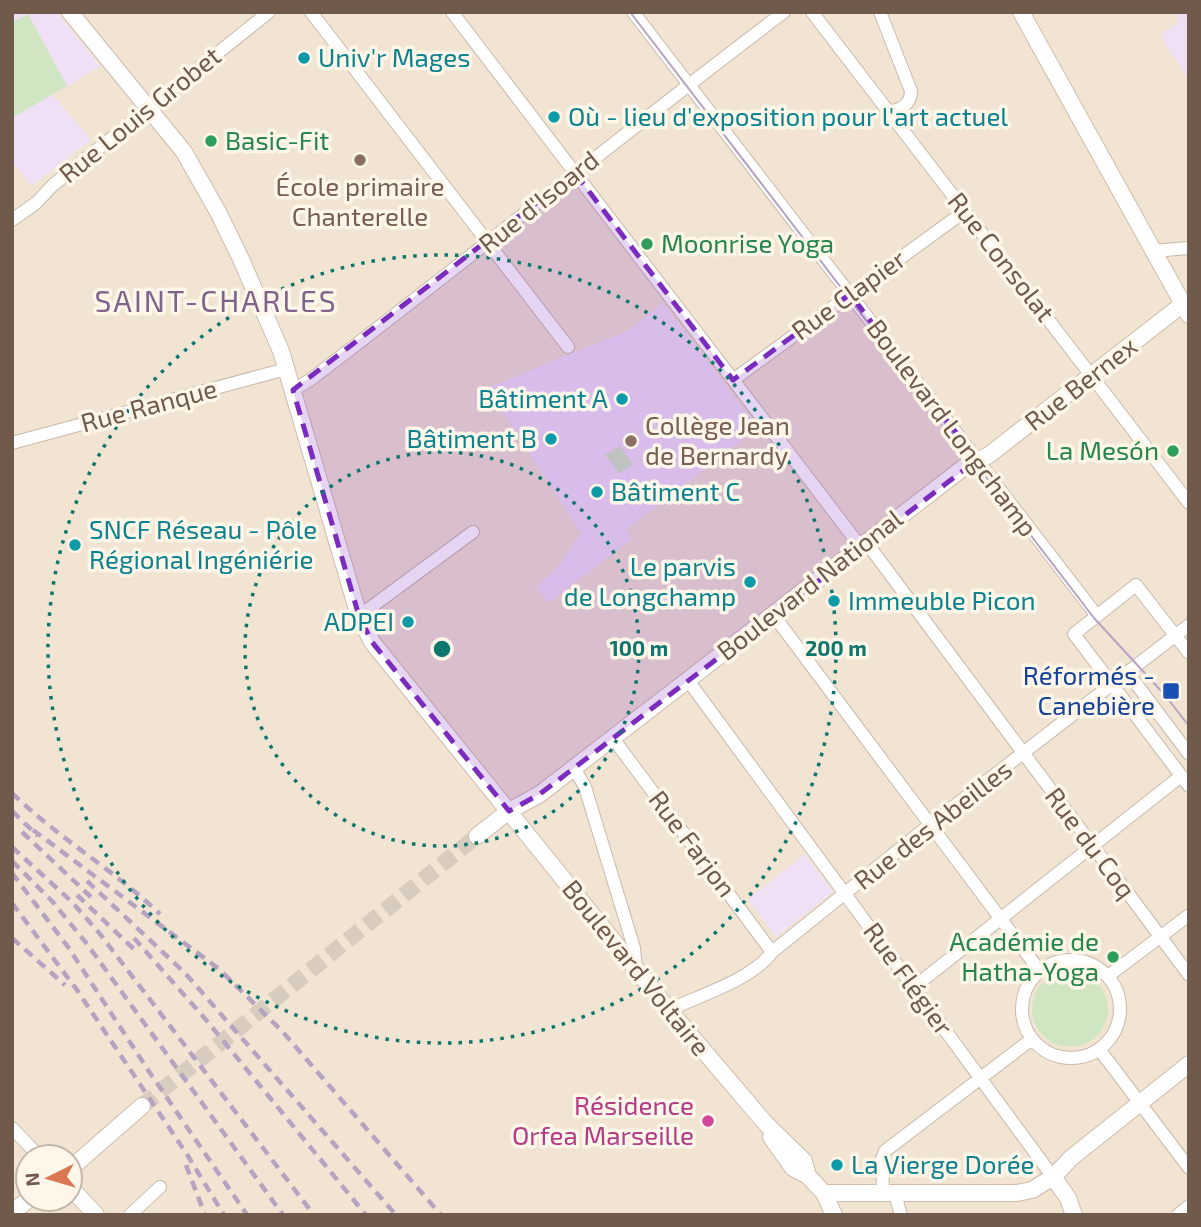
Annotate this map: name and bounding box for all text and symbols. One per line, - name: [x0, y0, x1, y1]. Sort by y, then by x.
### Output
- street label: Rue Louis Grobet: [52, 39, 226, 188]
- place label: Univ'r Mages: [318, 41, 470, 72]
- marker: Univ'r Mages: [296, 50, 312, 66]
- place label: Où - lieu d'exposition pour l'art actuel: [568, 100, 1008, 131]
- marker: Où - lieu d'exposition pour l'art actuel: [546, 109, 562, 125]
- place label: Basic-Fit: [225, 124, 329, 155]
- marker: Basic-Fit: [203, 133, 219, 149]
- street label: Rue d'Isoard: [472, 143, 604, 259]
- marker: École primaire Chanterelle: [352, 152, 368, 168]
- place label: École primaire Chanterelle: [276, 170, 444, 231]
- street label: Rue Consolat: [942, 185, 1062, 327]
- place label: Moonrise Yoga: [661, 227, 834, 258]
- marker: Moonrise Yoga: [639, 236, 655, 252]
- street label: Rue Clapier: [785, 242, 911, 346]
- district label: SAINT-CHARLES: [94, 282, 338, 318]
- street label: Boulevard Longchamp: [861, 312, 1045, 542]
- street label: Rue Bernex: [1018, 329, 1143, 436]
- street label: Rue Ranque: [77, 372, 220, 438]
- place label: Bâtiment A: [478, 382, 608, 413]
- marker: Bâtiment A: [614, 391, 630, 407]
- place label: Collège Jean de Bernardy: [645, 409, 790, 470]
- place label: Bâtiment B: [407, 422, 537, 453]
- marker: Bâtiment B: [543, 431, 559, 447]
- marker: Collège Jean de Bernardy: [623, 433, 639, 449]
- place label: La Mesón: [1046, 434, 1159, 465]
- marker: La Mesón: [1165, 443, 1181, 459]
- place label: Bâtiment C: [611, 475, 740, 506]
- marker: Bâtiment C: [589, 484, 605, 500]
- street label: Boulevard National: [710, 502, 908, 666]
- place label: SNCF Réseau - Pôle Régional Ingéniérie: [89, 513, 317, 574]
- marker: SNCF Réseau - Pôle Régional Ingéniérie: [67, 537, 83, 553]
- place label: Le parvis de Longchamp: [564, 550, 736, 611]
- marker: Le parvis de Longchamp: [742, 574, 758, 590]
- place label: Immeuble Picon: [848, 584, 1036, 615]
- marker: Immeuble Picon: [826, 593, 842, 609]
- place label: ADPEI: [324, 605, 394, 636]
- marker: ADPEI: [400, 614, 416, 630]
- text: 100 m: [610, 635, 668, 660]
- text: 200 m: [805, 635, 867, 660]
- centre of rings: [430, 637, 454, 661]
- place label: Réformés - Canebière: [1023, 659, 1155, 720]
- marker: Réformés - Canebière: [1161, 681, 1181, 701]
- street label: Rue des Abeilles: [847, 753, 1017, 895]
- street label: Rue du Coq: [1040, 781, 1143, 904]
- street label: Rue Farjon: [643, 784, 743, 902]
- street label: Boulevard Voltaire: [557, 873, 718, 1061]
- street label: Rue Flégier: [858, 916, 960, 1041]
- place label: Académie de Hatha-Yoga: [949, 925, 1099, 986]
- marker: Académie de Hatha-Yoga: [1105, 949, 1121, 965]
- place label: Résidence Orfea Marseille: [512, 1089, 694, 1150]
- marker: Résidence Orfea Marseille: [700, 1113, 716, 1129]
- north arrow: [14, 1143, 84, 1213]
- place label: La Vierge Dorée: [851, 1148, 1035, 1179]
- marker: La Vierge Dorée: [829, 1157, 845, 1173]
- text: N: [20, 1172, 44, 1187]

